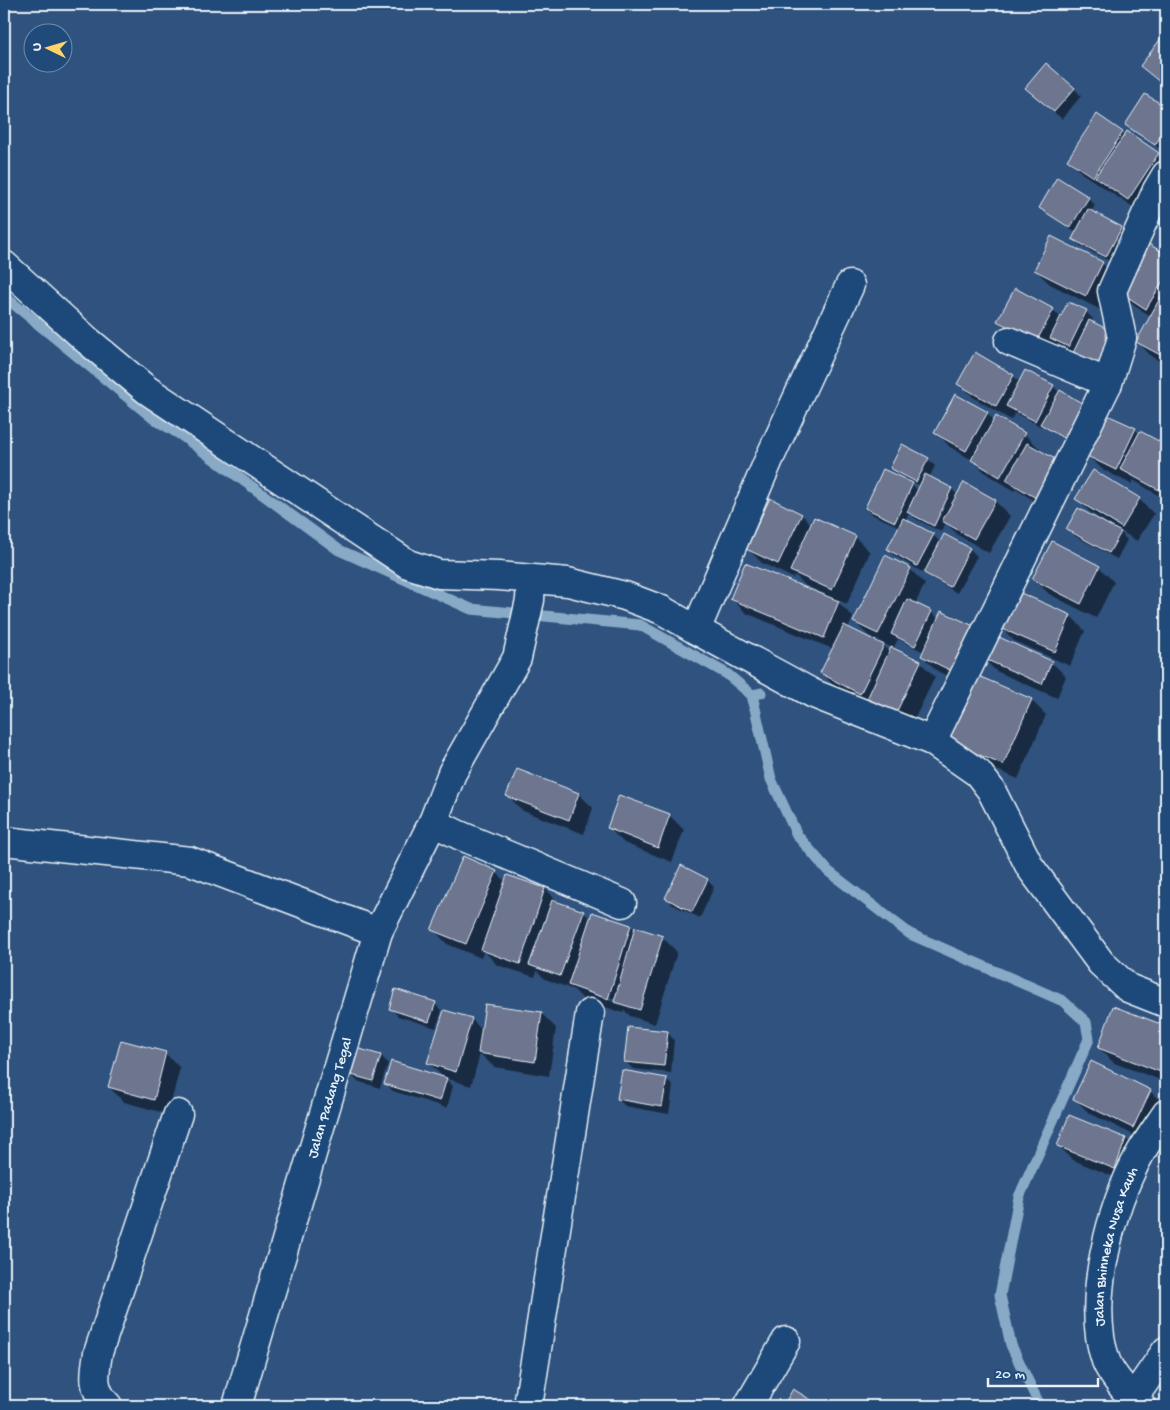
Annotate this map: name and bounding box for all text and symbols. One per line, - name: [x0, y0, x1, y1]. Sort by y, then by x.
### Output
- north arrow: [22, 22, 72, 72]
- text: U: [29, 42, 46, 52]
- street label: Jalan Padang Tegal: [304, 1035, 357, 1161]
- street label: Jalan Bhinneka Nusa Kauh: [1091, 1164, 1143, 1327]
- scale bar: [988, 1355, 1098, 1387]
- text: 20 m: [995, 1366, 1025, 1384]

